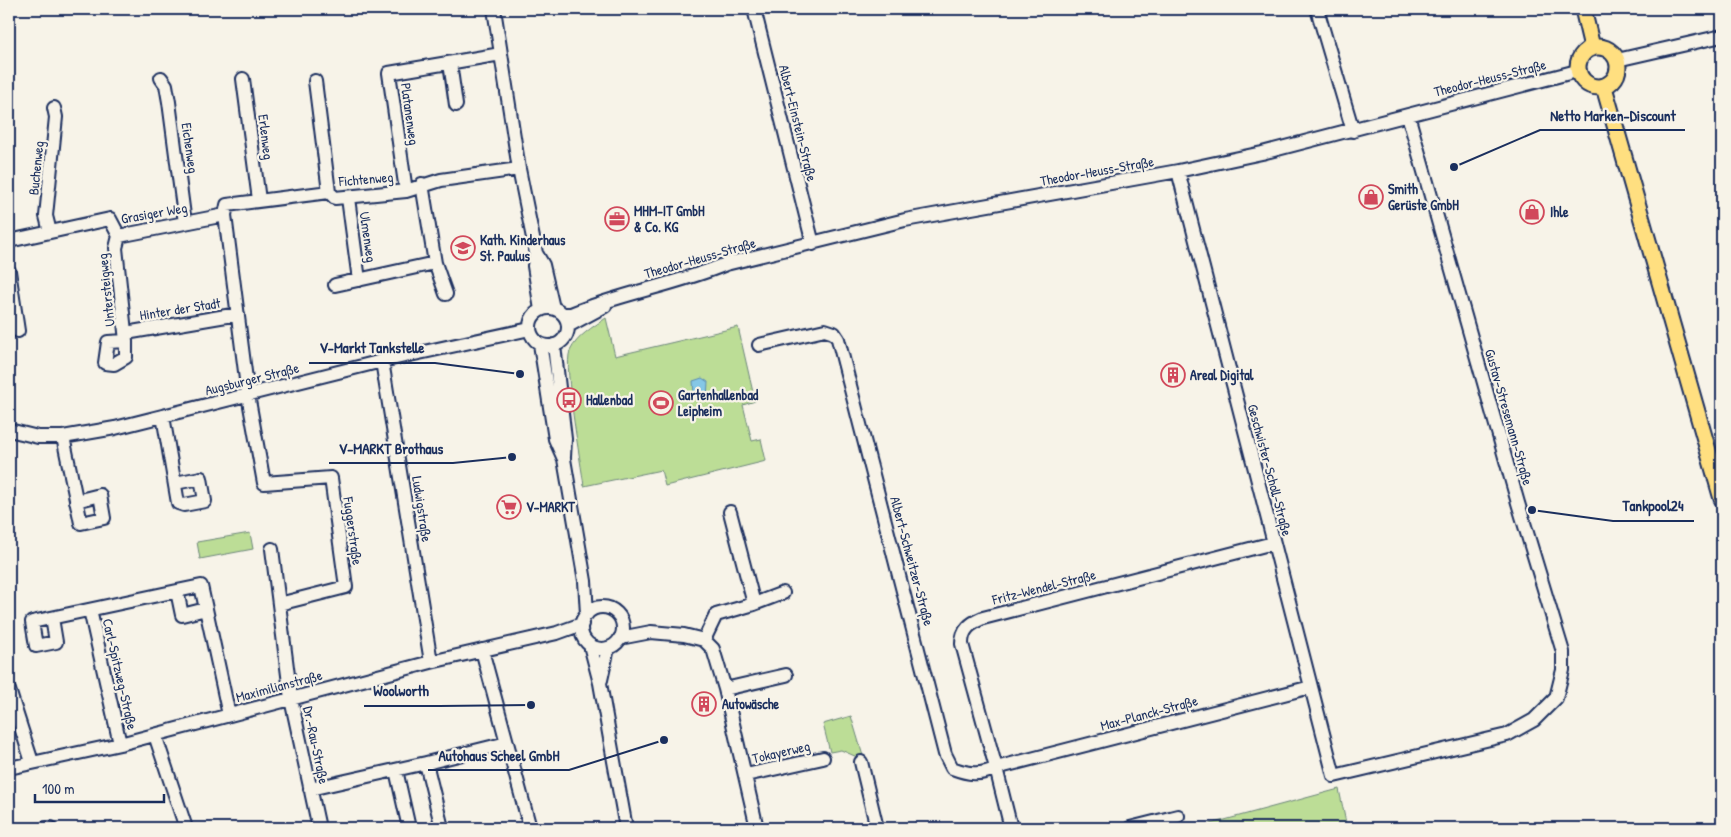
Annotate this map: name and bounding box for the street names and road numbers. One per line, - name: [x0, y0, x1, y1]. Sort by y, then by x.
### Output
- street label: Theodor-Heuss-Straße: [1432, 54, 1549, 102]
- street label: Albert-Einstein-Straße: [774, 63, 822, 184]
- street label: Platanenweg: [396, 82, 424, 146]
- street label: Erlenweg: [253, 113, 279, 161]
- street label: Eichenweg: [177, 121, 203, 175]
- street label: Buchenweg: [23, 140, 49, 196]
- street label: Theodor-Heuss-Straße: [1039, 151, 1156, 191]
- street label: Fichtenweg: [337, 167, 394, 191]
- street label: Grasiger Weg: [119, 197, 189, 229]
- street label: Ulmenweg: [355, 210, 381, 264]
- street label: Theodor-Heuss-Straße: [642, 232, 758, 283]
- street label: Untersteigweg: [92, 253, 120, 327]
- street label: Hinter der Stadt: [138, 293, 222, 324]
- street label: Gustav-Stresemann-Straße: [1480, 347, 1538, 488]
- street label: Augsburger Straße: [203, 358, 302, 400]
- street label: Geschwister-Scholl-Straße: [1243, 402, 1297, 538]
- street label: Ludwigstraße: [407, 475, 437, 544]
- street label: Albert-Schweitzer-Straße: [885, 494, 939, 628]
- street label: Fuggerstraße: [338, 495, 368, 567]
- street label: Fritz-Wendel-Straße: [989, 564, 1098, 610]
- street label: Carl-Spitzweg-Straße: [98, 617, 143, 732]
- street label: Maximilianstraße: [234, 665, 325, 707]
- street label: Max-Planck-Straße: [1098, 690, 1200, 736]
- street label: Dr.-Rau-Straße: [298, 704, 334, 786]
- street label: Tokayerweg: [750, 736, 812, 768]

